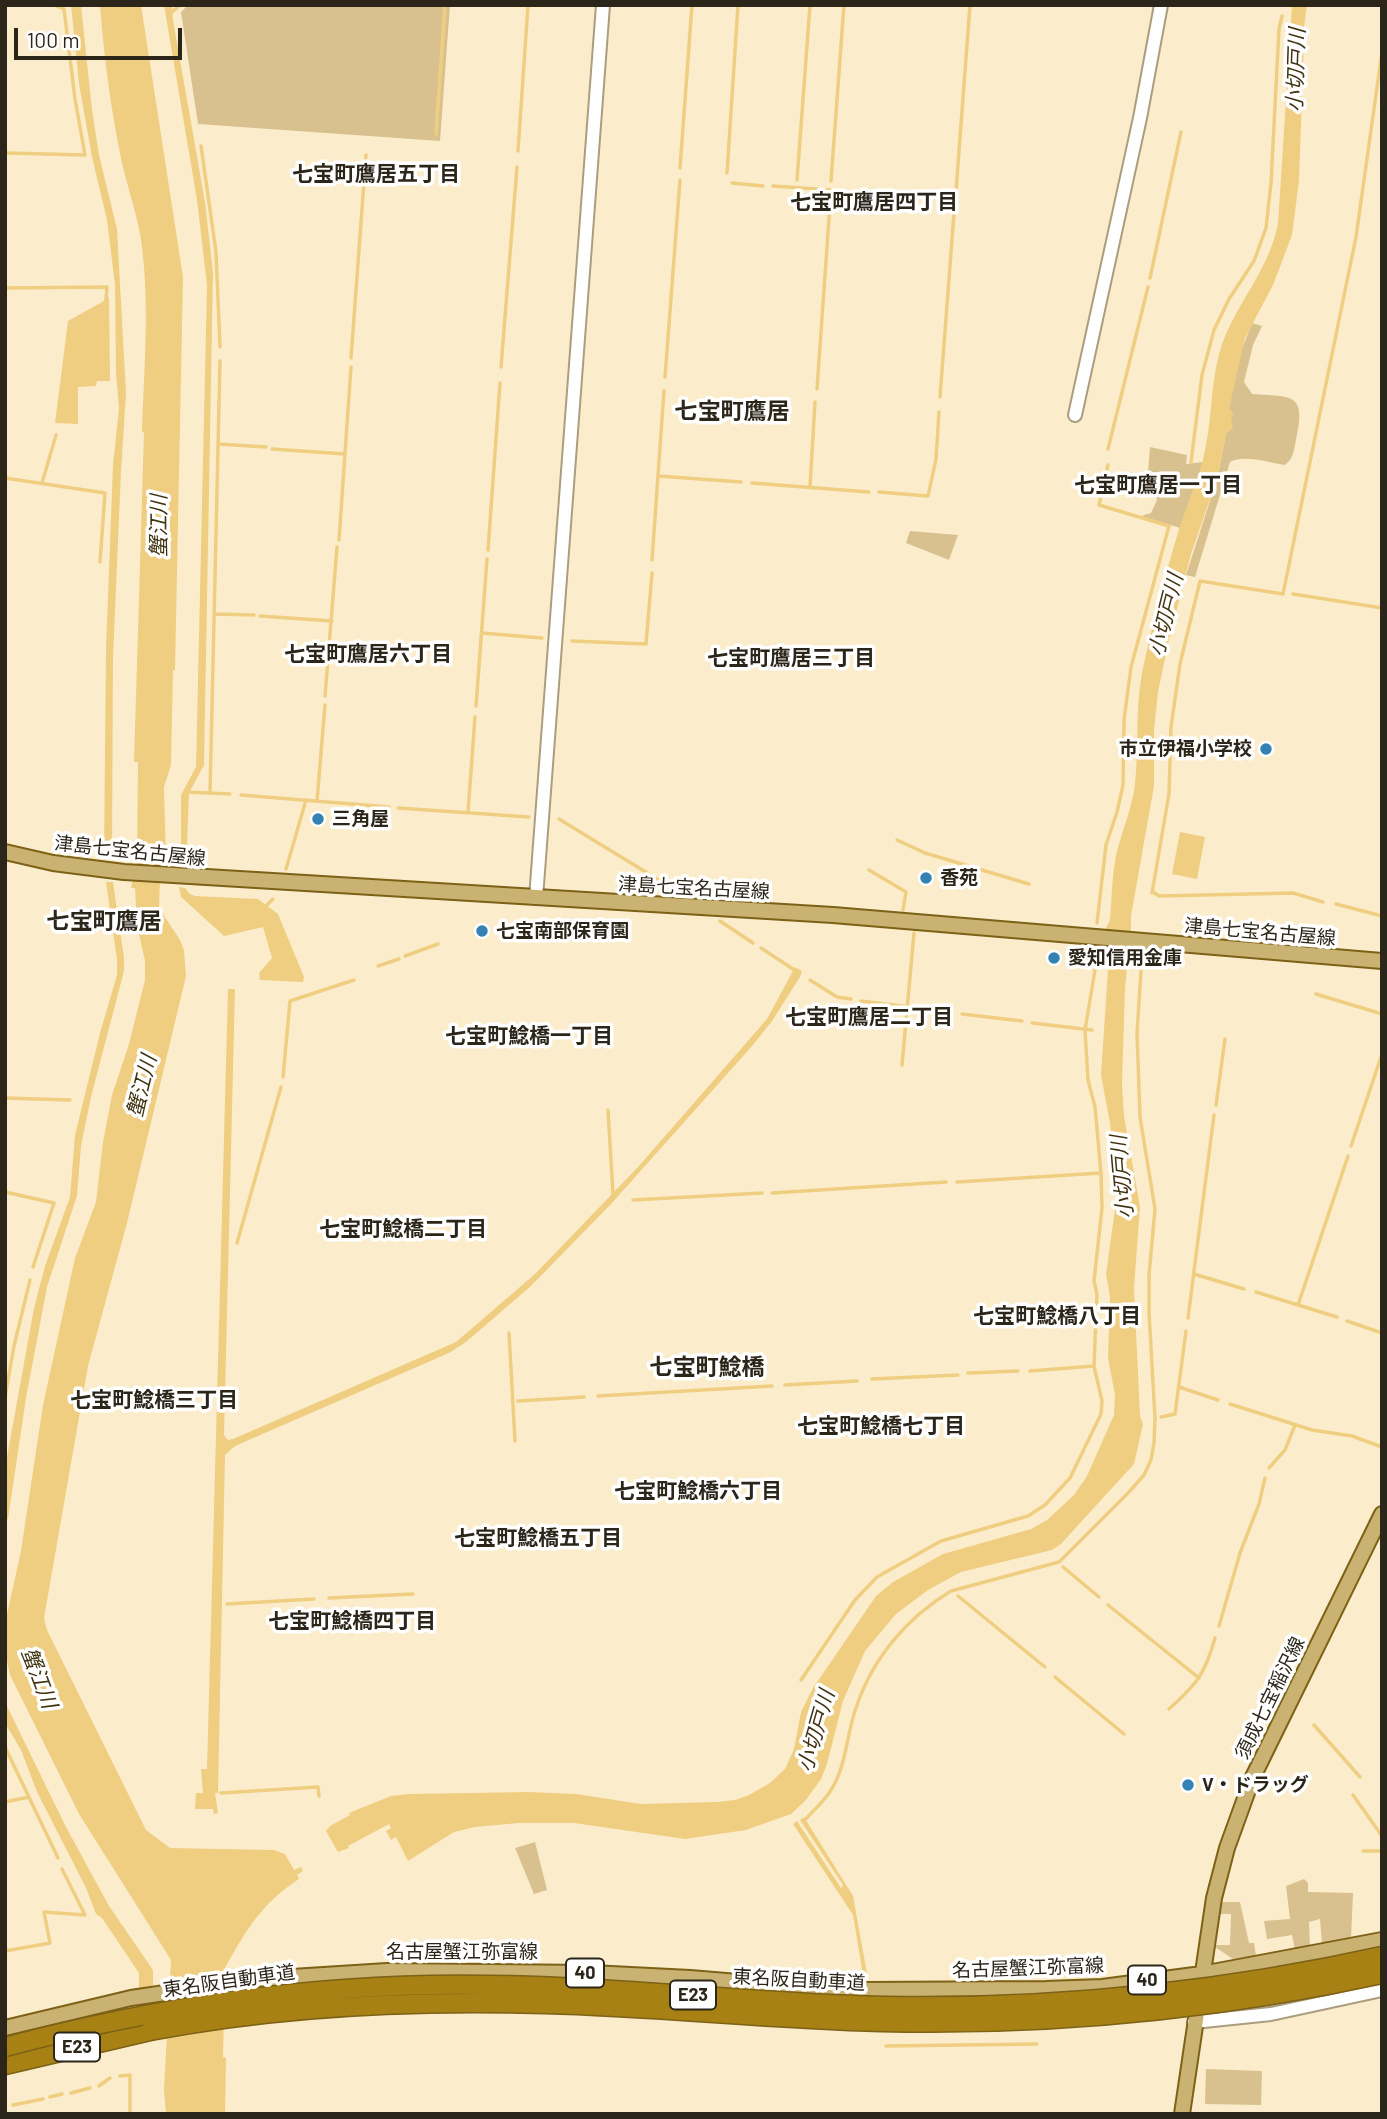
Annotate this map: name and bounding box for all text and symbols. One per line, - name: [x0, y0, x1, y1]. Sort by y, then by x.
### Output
- scale bar: [18, 14, 186, 58]
- text: 100 m: [27, 27, 80, 52]
- water label: 小切戸川: [1282, 28, 1310, 112]
- district label: 七宝町鷹居五丁目: [292, 161, 460, 187]
- district label: 七宝町鷹居四丁目: [790, 189, 958, 215]
- district label: 七宝町鷹居: [675, 397, 789, 425]
- district label: 七宝町鷹居一丁目: [1074, 472, 1242, 498]
- water label: 蟹江川: [146, 495, 172, 557]
- water label: 小切戸川: [1144, 571, 1188, 659]
- district label: 七宝町鷹居六丁目: [284, 641, 452, 667]
- district label: 七宝町鷹居三丁目: [707, 645, 875, 671]
- place label: 市立伊福小学校: [1119, 738, 1252, 760]
- marker: 市立伊福小学校: [1258, 741, 1274, 757]
- place label: 三角屋: [332, 808, 389, 830]
- marker: 三角屋: [310, 811, 326, 827]
- street label: 津島七宝名古屋線: [53, 832, 207, 870]
- place label: 香苑: [940, 867, 978, 889]
- marker: 香苑: [918, 870, 934, 886]
- street label: 津島七宝名古屋線: [618, 873, 770, 903]
- district label: 七宝町鷹居: [47, 907, 161, 935]
- street label: 津島七宝名古屋線: [1183, 914, 1337, 950]
- place label: 七宝南部保育園: [496, 920, 629, 942]
- marker: 七宝南部保育園: [474, 923, 490, 939]
- place label: 愛知信用金庫: [1068, 947, 1182, 969]
- marker: 愛知信用金庫: [1046, 950, 1062, 966]
- district label: 七宝町鷹居二丁目: [785, 1004, 953, 1030]
- district label: 七宝町鯰橋一丁目: [445, 1023, 613, 1049]
- water label: 蟹江川: [122, 1052, 162, 1120]
- water label: 小切戸川: [1106, 1134, 1138, 1220]
- district label: 七宝町鯰橋二丁目: [319, 1216, 487, 1242]
- district label: 七宝町鯰橋八丁目: [973, 1303, 1141, 1329]
- district label: 七宝町鯰橋: [650, 1353, 764, 1381]
- district label: 七宝町鯰橋三丁目: [70, 1387, 238, 1413]
- district label: 七宝町鯰橋七丁目: [797, 1413, 965, 1439]
- district label: 七宝町鯰橋六丁目: [614, 1478, 782, 1504]
- district label: 七宝町鯰橋五丁目: [454, 1525, 622, 1551]
- district label: 七宝町鯰橋四丁目: [268, 1608, 436, 1634]
- street label: 須成七宝稲沢線: [1231, 1633, 1309, 1763]
- water label: 蟹江川: [16, 1644, 62, 1712]
- water label: 小切戸川: [792, 1687, 840, 1775]
- place label: V・ドラッグ: [1202, 1774, 1309, 1796]
- marker: V・ドラッグ: [1180, 1777, 1196, 1793]
- street label: 名古屋蟹江弥富線: [386, 1941, 538, 1963]
- street label: 名古屋蟹江弥富線: [952, 1954, 1104, 1982]
- road number: 40: [566, 1958, 604, 1987]
- street label: 東名阪自動車道: [162, 1960, 296, 2002]
- street label: 東名阪自動車道: [732, 1965, 866, 1995]
- road number: 40: [1128, 1966, 1166, 1994]
- road number: E23: [670, 1980, 716, 2010]
- road number: E23: [54, 2033, 100, 2062]

